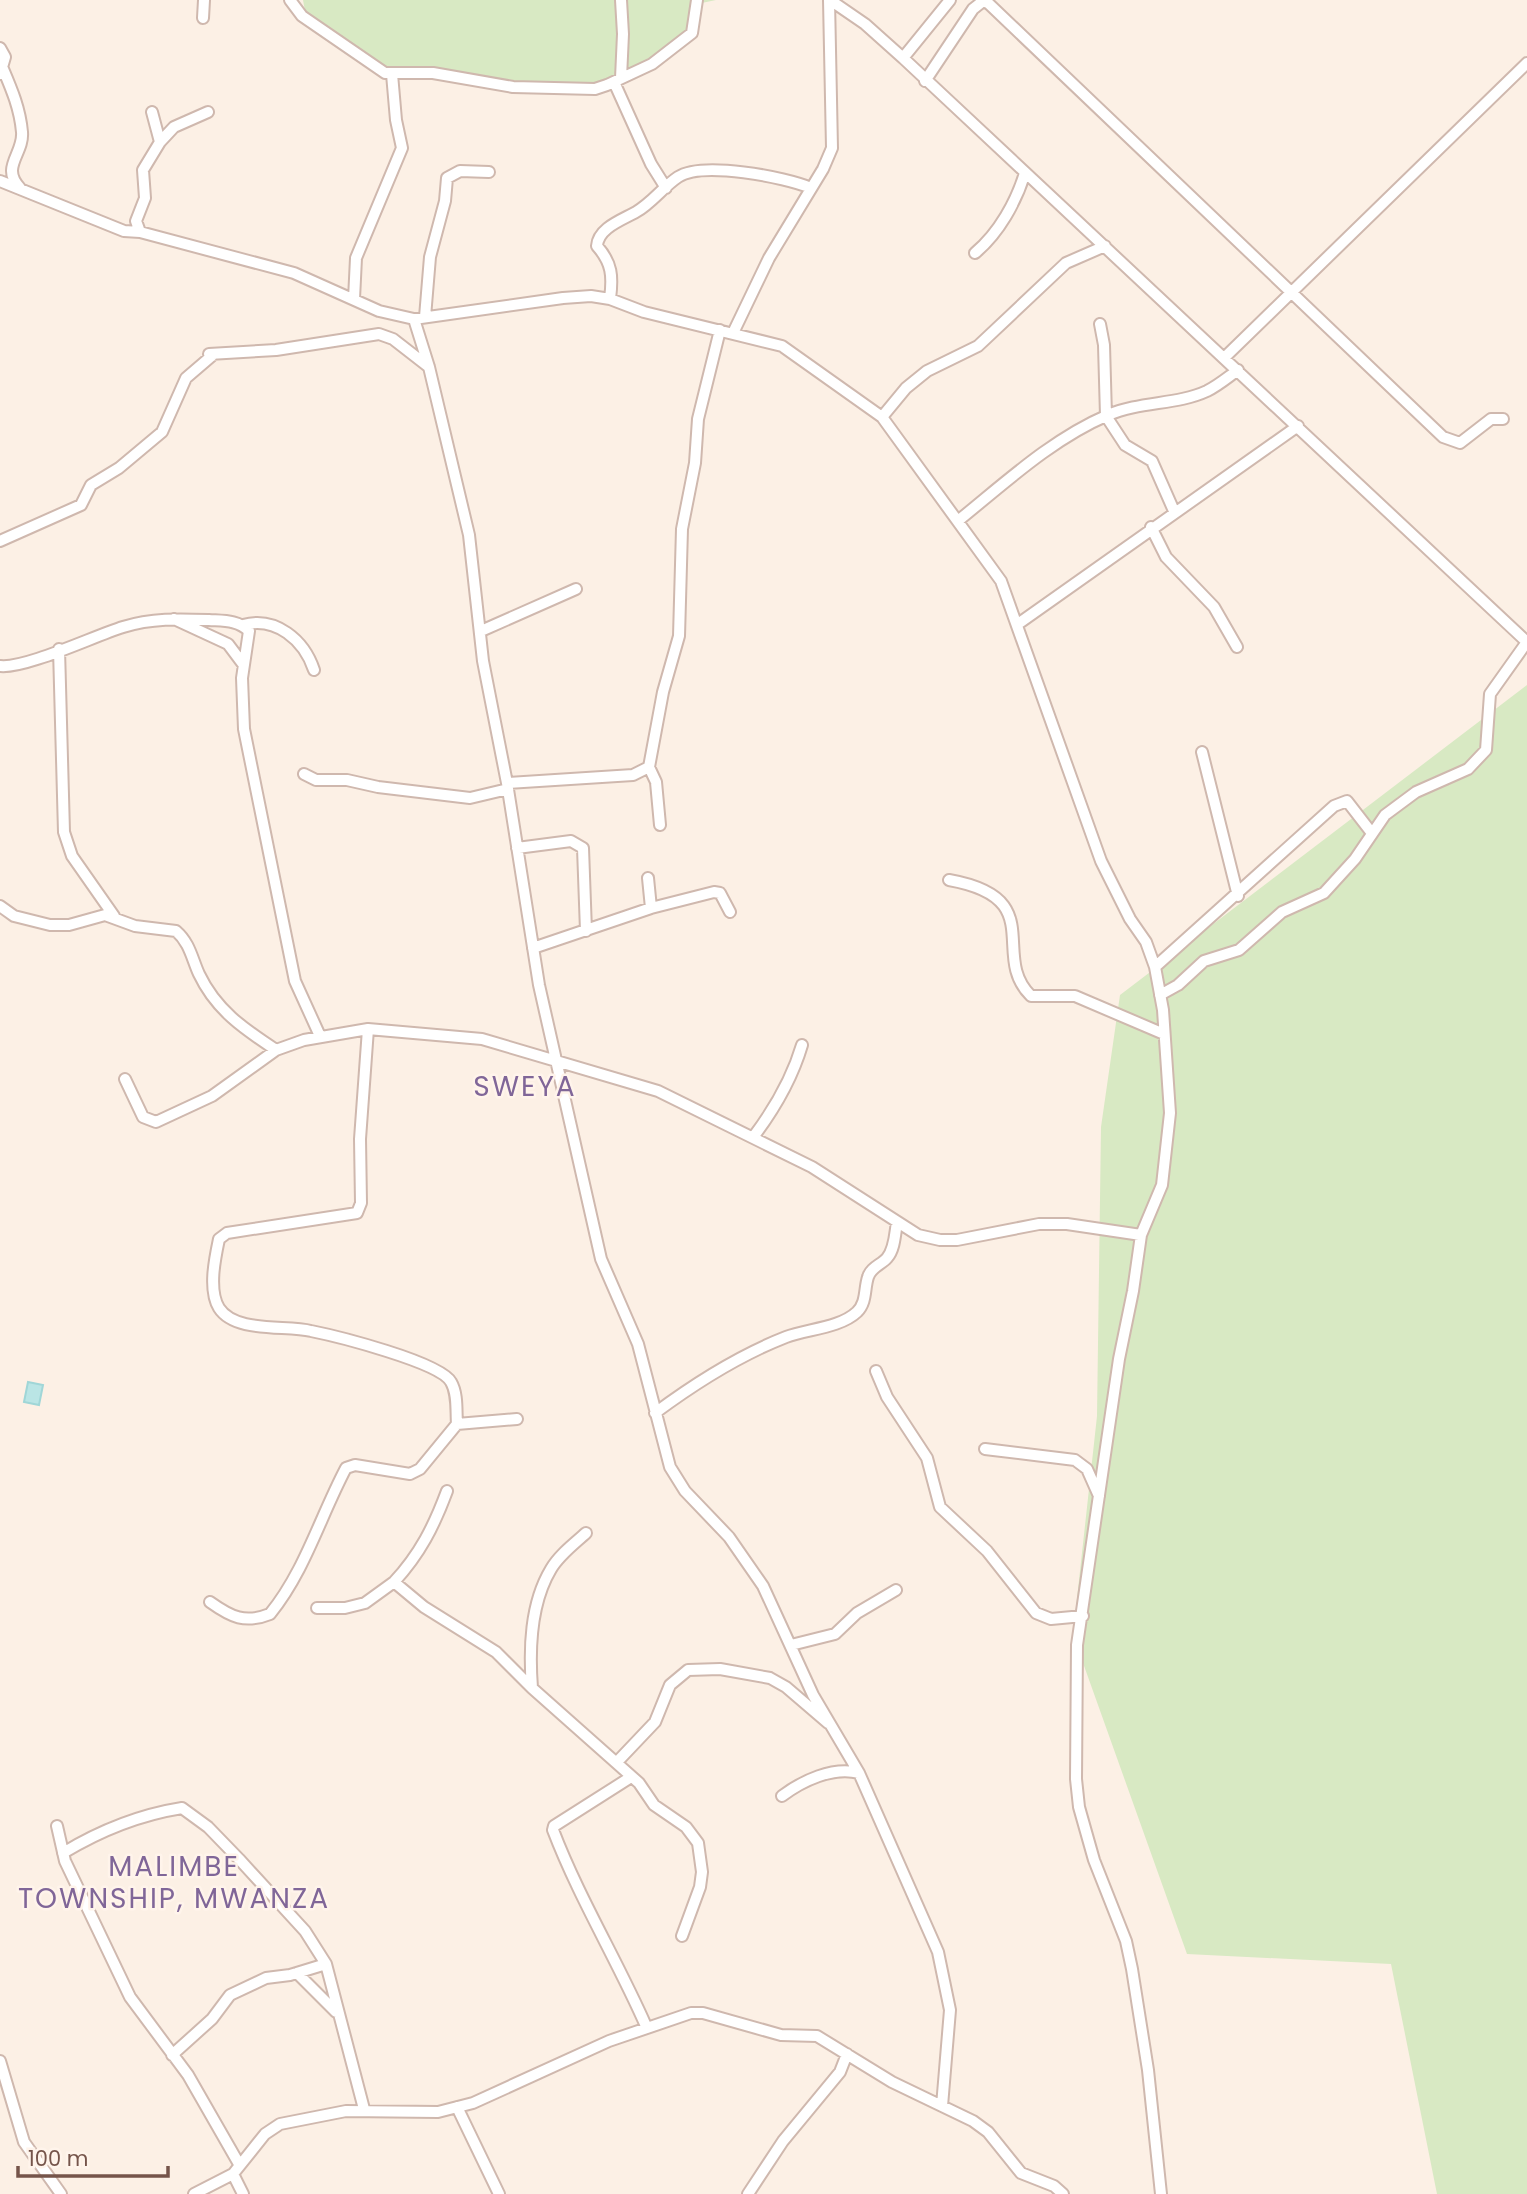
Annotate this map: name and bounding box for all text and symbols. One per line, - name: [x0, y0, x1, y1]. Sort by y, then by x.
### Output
- district label: SWEYA: [473, 1067, 577, 1106]
- district label: MALIMBE TOWNSHIP, MWANZA: [18, 1847, 330, 1918]
- scale bar: [18, 2134, 168, 2178]
- text: 100 m: [28, 2144, 88, 2173]

